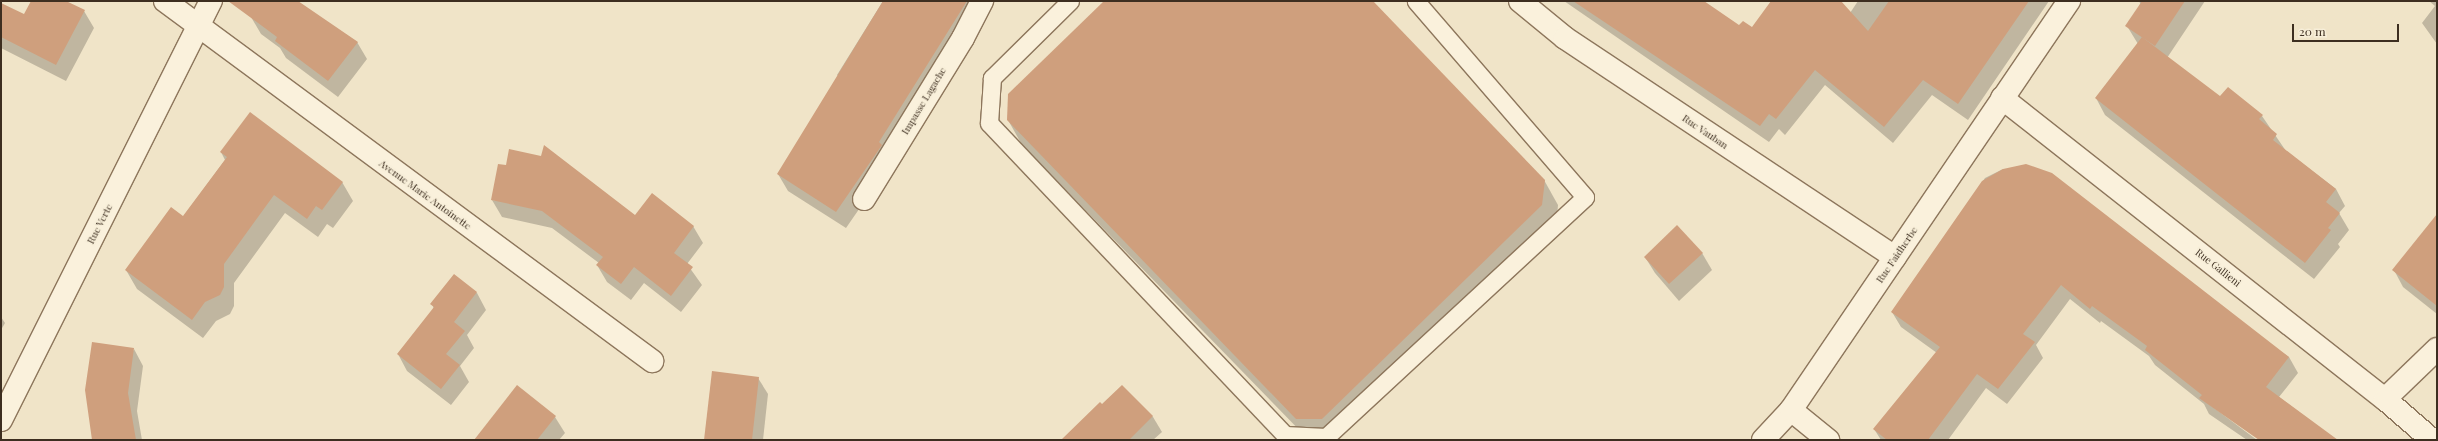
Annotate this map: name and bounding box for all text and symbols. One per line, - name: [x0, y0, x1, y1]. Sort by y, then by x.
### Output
- scale bar: [2294, 16, 2401, 42]
- text: 20 m: [2299, 23, 2326, 39]
- street label: Impasse Lagache: [899, 65, 949, 137]
- street label: Rue Vauban: [1680, 112, 1730, 152]
- street label: Avenue Marie Antoinette: [377, 158, 473, 232]
- street label: Rue Verte: [85, 202, 115, 246]
- street label: Rue Faidherbe: [1874, 225, 1920, 285]
- street label: Rue Gallieni: [2193, 247, 2243, 289]

